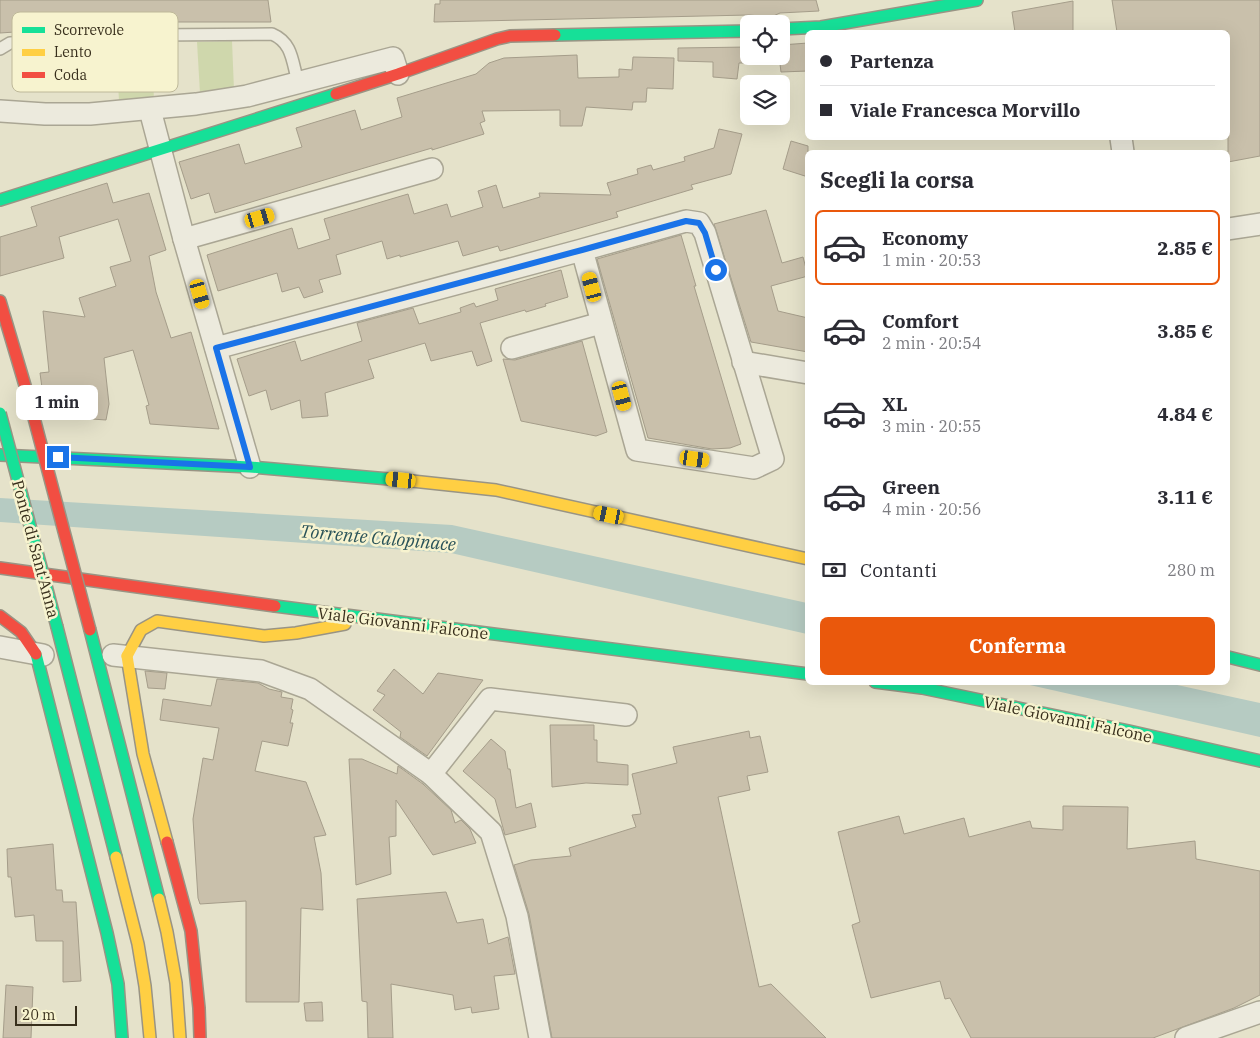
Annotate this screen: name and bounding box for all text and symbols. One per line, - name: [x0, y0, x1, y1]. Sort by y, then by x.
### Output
- legend: [12, 12, 178, 92]
- map controls: [740, 15, 790, 125]
- button: locate: [740, 15, 790, 65]
- text: Scorrevole: [54, 21, 124, 39]
- text: Lento: [54, 43, 92, 61]
- text: Partenza: [850, 49, 934, 73]
- text: Coda: [54, 66, 87, 84]
- button: layers: [740, 75, 790, 125]
- text: Viale Francesca Morvillo: [850, 98, 1080, 122]
- text: Scegli la corsa: [820, 165, 974, 194]
- car: [243, 207, 276, 229]
- icon: car: [822, 225, 867, 270]
- text: Economy: [882, 226, 968, 250]
- text: 2.85 €: [1157, 236, 1213, 260]
- text: 1 min · 20:53: [882, 250, 981, 270]
- route start: [705, 259, 727, 281]
- car: [580, 271, 603, 303]
- car: [188, 278, 211, 310]
- icon: car: [822, 308, 867, 353]
- text: Comfort: [882, 309, 959, 333]
- text: 3.85 €: [1157, 319, 1213, 343]
- text: 2 min · 20:54: [882, 333, 981, 353]
- car: [610, 380, 633, 412]
- callout: 1 min: [17, 384, 99, 420]
- icon: car: [822, 391, 867, 436]
- text: 1 min: [35, 392, 79, 412]
- text: XL: [882, 392, 908, 416]
- text: 4.84 €: [1157, 402, 1213, 426]
- text: 3 min · 20:55: [882, 416, 981, 436]
- route end: [47, 446, 69, 468]
- car: [679, 449, 710, 469]
- car: [385, 471, 416, 489]
- icon: car: [822, 474, 867, 519]
- text: Green: [882, 475, 940, 499]
- street label: Ponte di Sant'Anna: [8, 478, 64, 621]
- text: 3.11 €: [1157, 485, 1213, 509]
- text: 4 min · 20:56: [882, 499, 981, 519]
- car: [592, 505, 625, 525]
- water label: Torrente Calopinace: [299, 519, 457, 556]
- icon: cash: [820, 556, 848, 584]
- text: Contanti: [860, 558, 937, 582]
- text: 280 m: [1167, 560, 1215, 580]
- street label: Viale Giovanni Falcone: [317, 603, 489, 643]
- button: Conferma: [820, 617, 1215, 675]
- street label: Viale Giovanni Falcone: [982, 691, 1154, 747]
- scale bar: [15, 1003, 78, 1026]
- text: 20 m: [22, 1006, 55, 1024]

